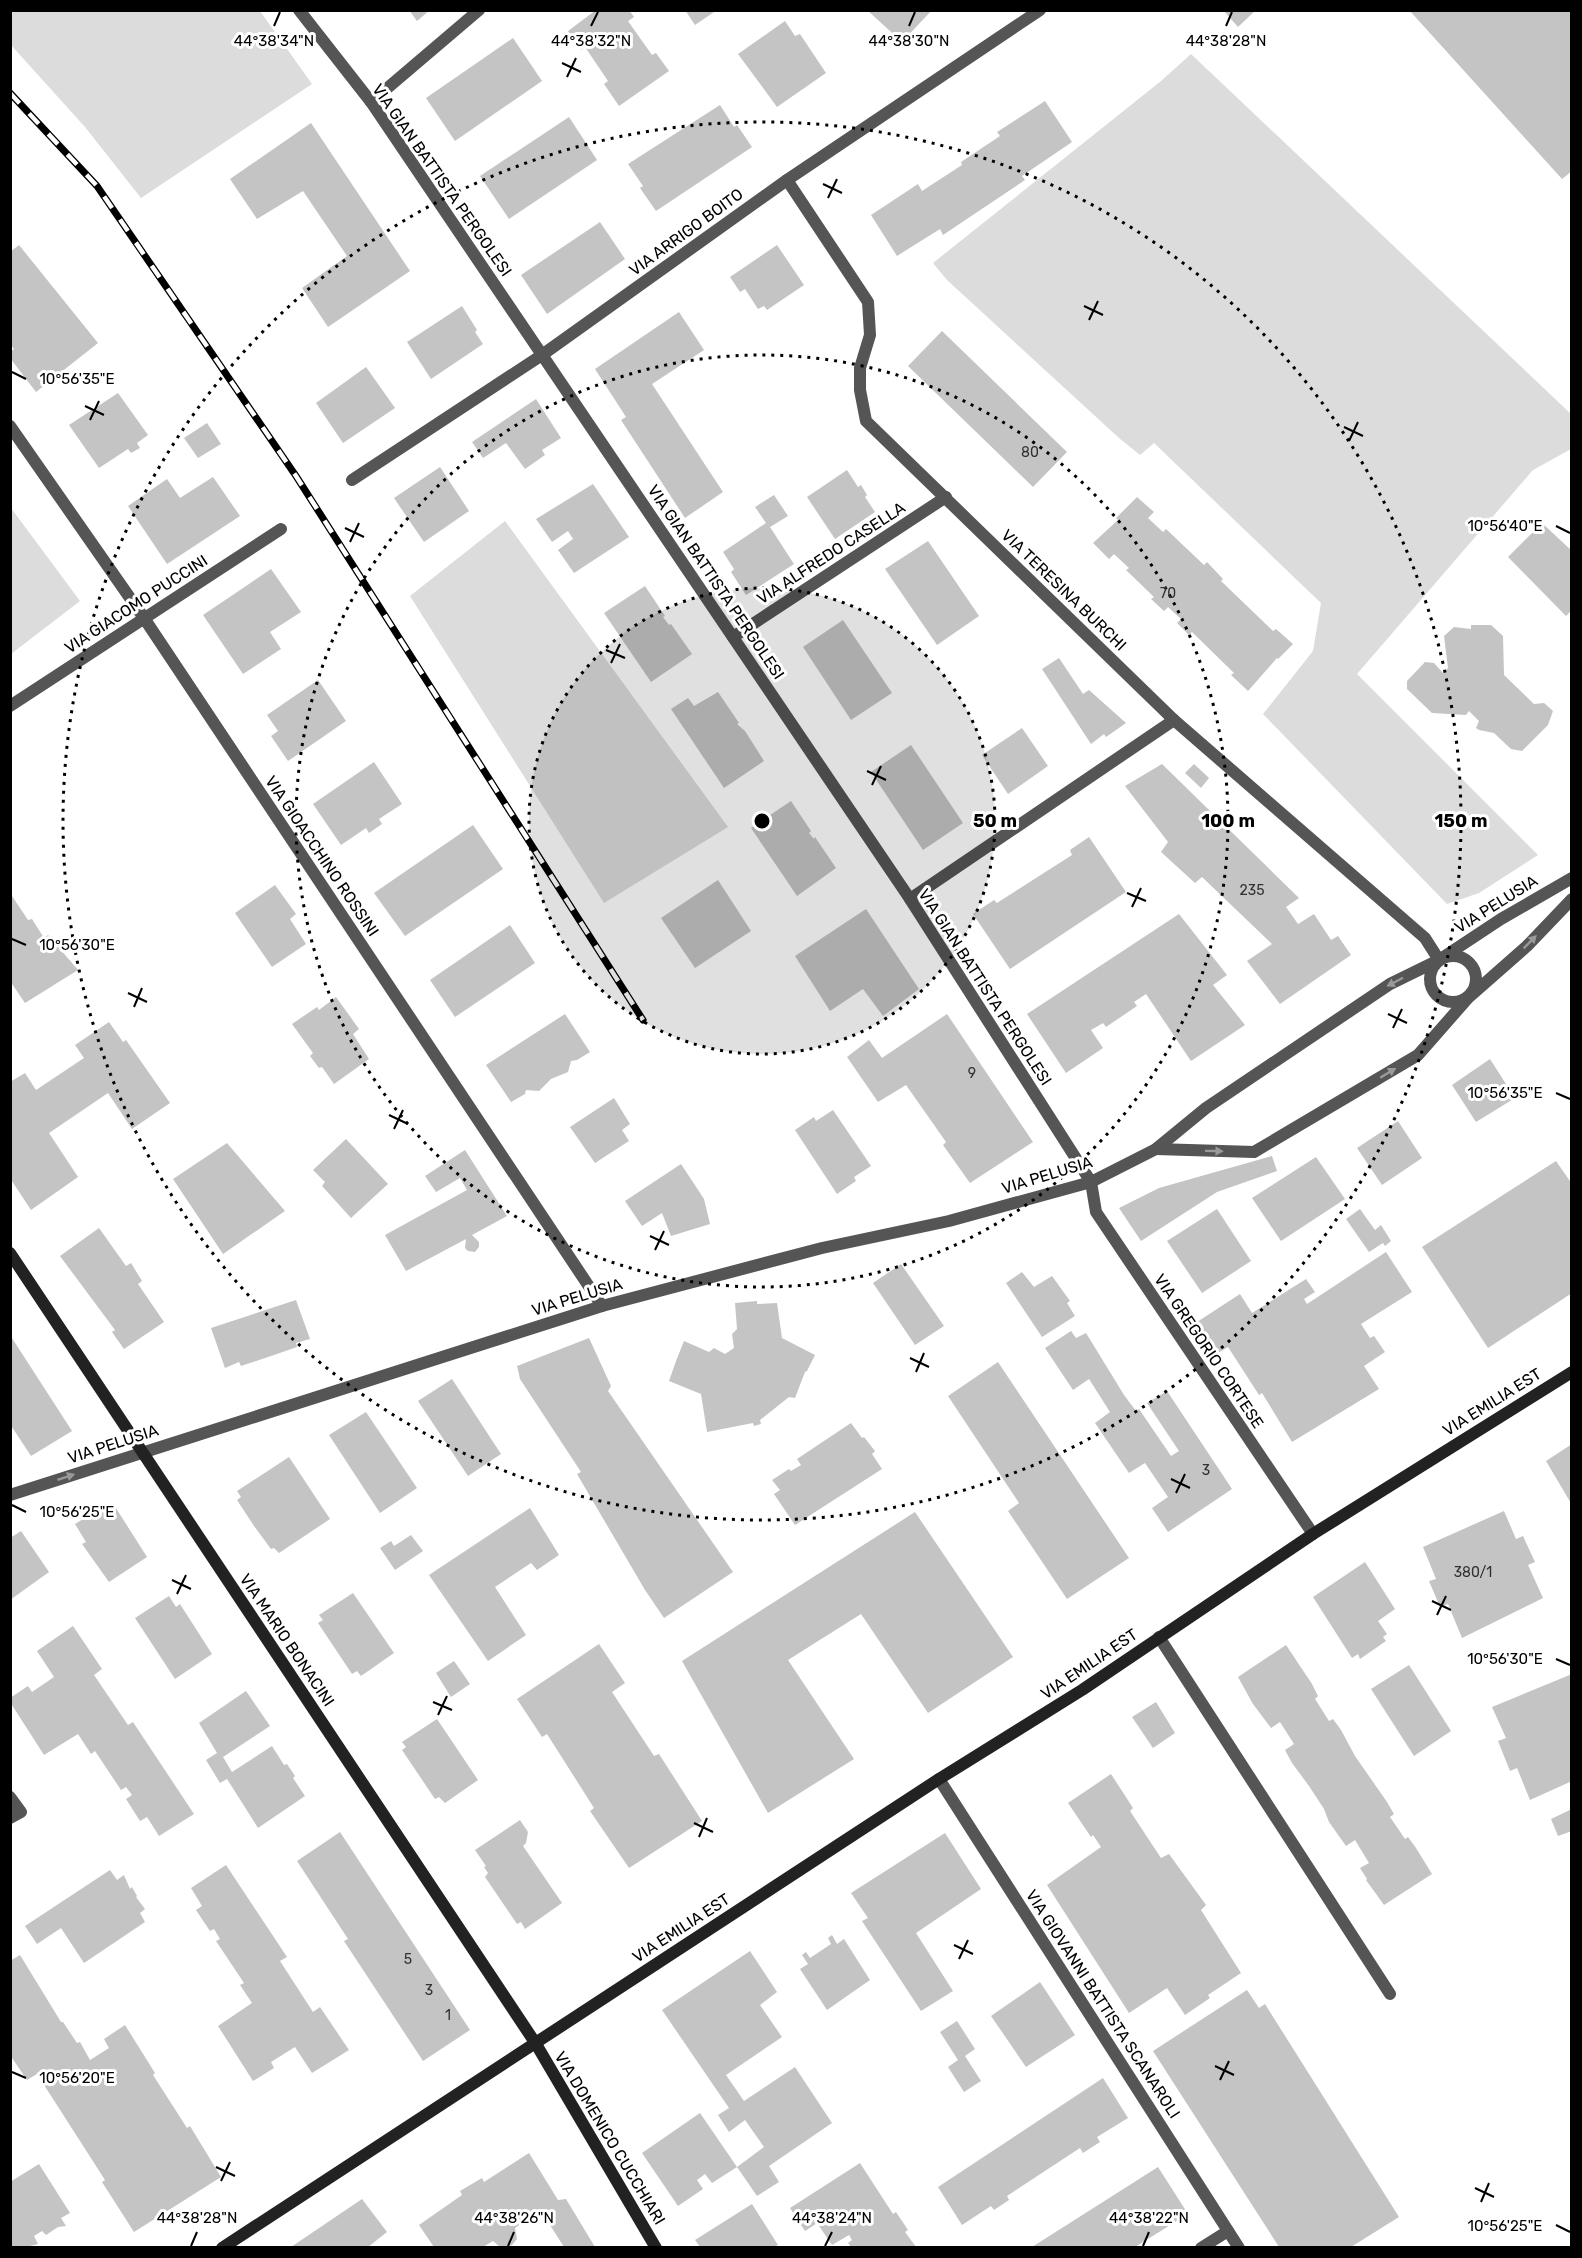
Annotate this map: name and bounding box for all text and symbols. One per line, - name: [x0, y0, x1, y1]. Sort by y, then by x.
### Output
- text: 44°38'34"N: [234, 32, 314, 50]
- text: 44°38'32"N: [551, 32, 631, 50]
- text: 44°38'30"N: [869, 32, 949, 50]
- text: 44°38'28"N: [1186, 32, 1266, 50]
- street label: VIA GIAN BATTISTA PERGOLESI: [368, 80, 516, 280]
- street label: VIA ARRIGO BOITO: [625, 184, 747, 280]
- text: 10°56'35"E: [39, 370, 115, 388]
- house number: 80: [1021, 444, 1039, 461]
- street label: VIA GIAN BATTISTA PERGOLESI: [644, 481, 788, 683]
- street label: VIA ALFREDO CASELLA: [753, 498, 909, 608]
- text: 10°56'40"E: [1467, 517, 1543, 535]
- street label: VIA TERESINA BURCHI: [998, 525, 1130, 655]
- street label: VIA GIACOMO PUCCINI: [61, 551, 211, 657]
- house number: 70: [1160, 585, 1176, 602]
- street label: VIA GIOACCHINO ROSSINI: [261, 772, 383, 940]
- text: 50 m: [973, 810, 1017, 832]
- text: 100 m: [1201, 810, 1255, 832]
- text: 150 m: [1434, 810, 1488, 832]
- centre of rings: [752, 811, 772, 831]
- street label: VIA PELUSIA: [1451, 871, 1541, 937]
- house number: 235: [1240, 882, 1264, 899]
- street label: VIA GIAN BATTISTA PERGOLESI: [914, 885, 1056, 1089]
- one-way arrow: [1523, 935, 1537, 949]
- text: 10°56'30"E: [39, 936, 115, 954]
- one-way arrow: [1386, 977, 1403, 987]
- house number: 9: [968, 1065, 976, 1082]
- one-way arrow: [1380, 1067, 1396, 1078]
- text: 10°56'35"E: [1467, 1084, 1543, 1102]
- one-way arrow: [1205, 1146, 1224, 1155]
- street label: VIA PELUSIA: [999, 1152, 1095, 1198]
- street label: VIA GREGORIO CORTESE: [1150, 1270, 1268, 1432]
- street label: VIA PELUSIA: [529, 1274, 625, 1320]
- street label: VIA EMILIA EST: [1439, 1364, 1545, 1440]
- street label: VIA PELUSIA: [65, 1420, 161, 1468]
- house number: 3: [1202, 1462, 1210, 1479]
- one-way arrow: [57, 1471, 75, 1481]
- text: 10°56'25"E: [40, 1503, 114, 1521]
- house number: 380/1: [1454, 1564, 1492, 1581]
- street label: VIA MARIO BONACINI: [236, 1570, 338, 1710]
- street label: VIA EMILIA EST: [1037, 1625, 1141, 1703]
- text: 10°56'30"E: [1467, 1650, 1543, 1668]
- street label: VIA GIOVANNI BATTISTA SCANAROLI: [1022, 1886, 1184, 2122]
- street label: VIA EMILIA EST: [629, 1889, 733, 1967]
- house number: 5: [404, 1951, 412, 1968]
- house number: 3: [425, 1982, 433, 1999]
- house number: 1: [445, 2007, 451, 2024]
- street label: VIA DOMENICO CUCCHIARI: [551, 2048, 669, 2228]
- text: 10°56'20"E: [39, 2069, 115, 2087]
- text: 44°38'28"N: [157, 2209, 237, 2227]
- text: 44°38'26"N: [474, 2209, 554, 2227]
- text: 44°38'24"N: [792, 2209, 872, 2227]
- text: 44°38'22"N: [1109, 2209, 1189, 2227]
- text: 10°56'25"E: [1468, 2217, 1542, 2235]

